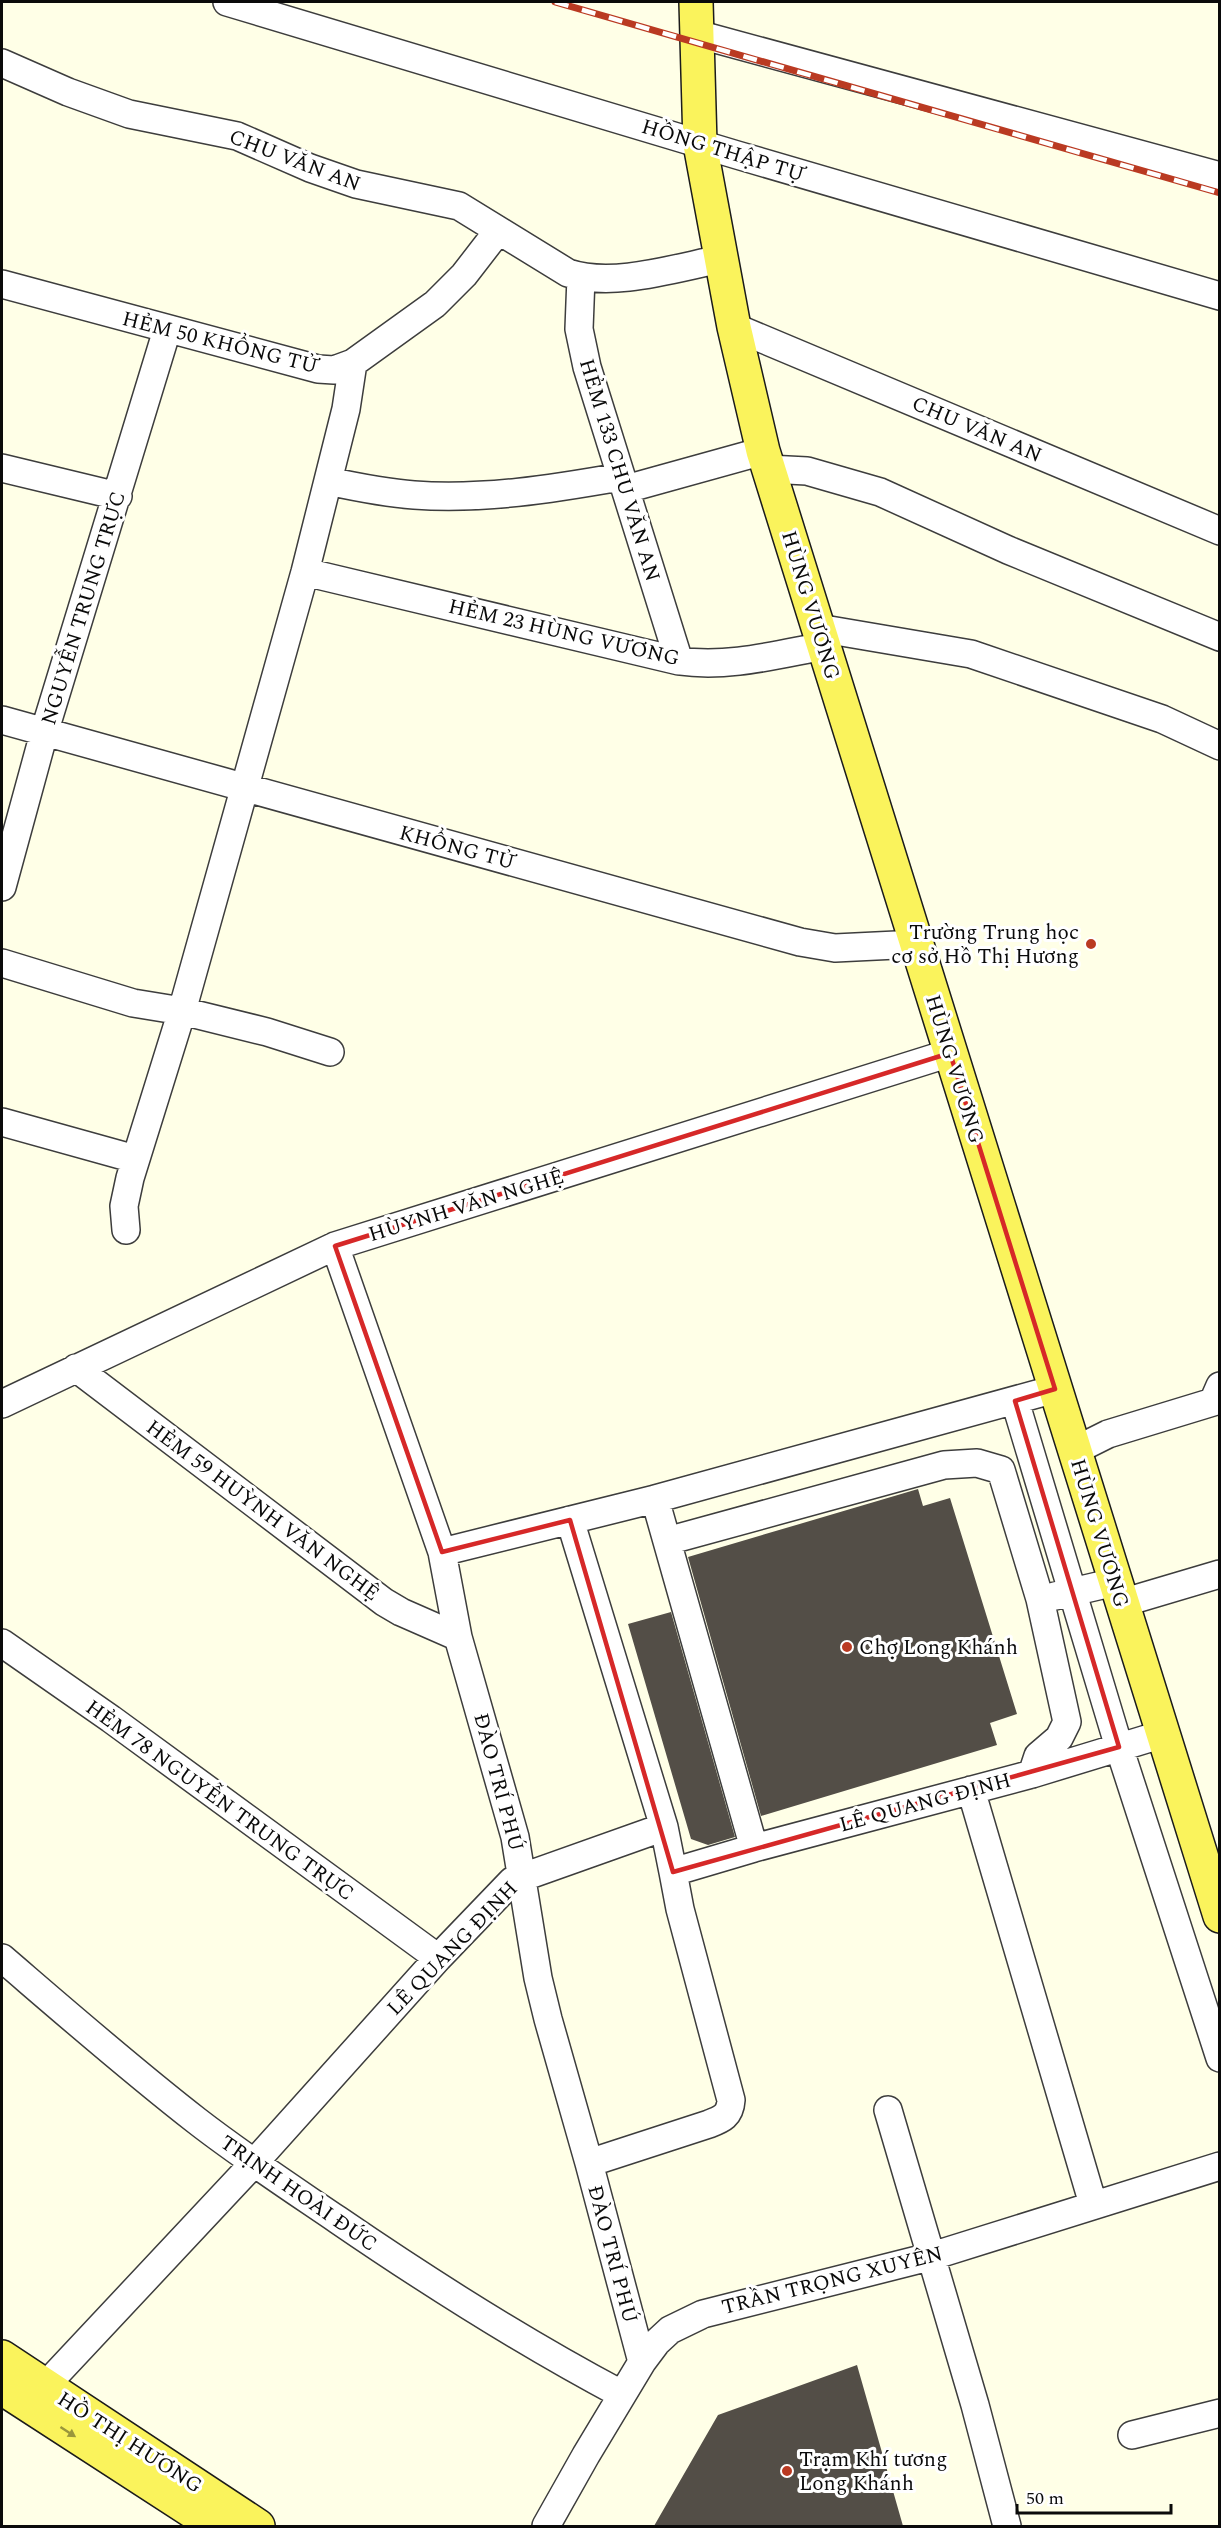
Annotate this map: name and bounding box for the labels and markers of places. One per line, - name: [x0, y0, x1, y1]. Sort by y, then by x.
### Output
- place label: Trường Trung học cơ sở Hồ Thị Hương: [891, 917, 1079, 973]
- marker: Trường Trung học cơ sở Hồ Thị Hương: [1084, 937, 1098, 951]
- place label: Chợ Long Khánh: [859, 1632, 1018, 1664]
- marker: Chợ Long Khánh: [840, 1640, 854, 1654]
- place label: Trạm Khí tương Long Khánh: [799, 2444, 947, 2500]
- marker: Trạm Khí tương Long Khánh: [780, 2464, 794, 2478]

